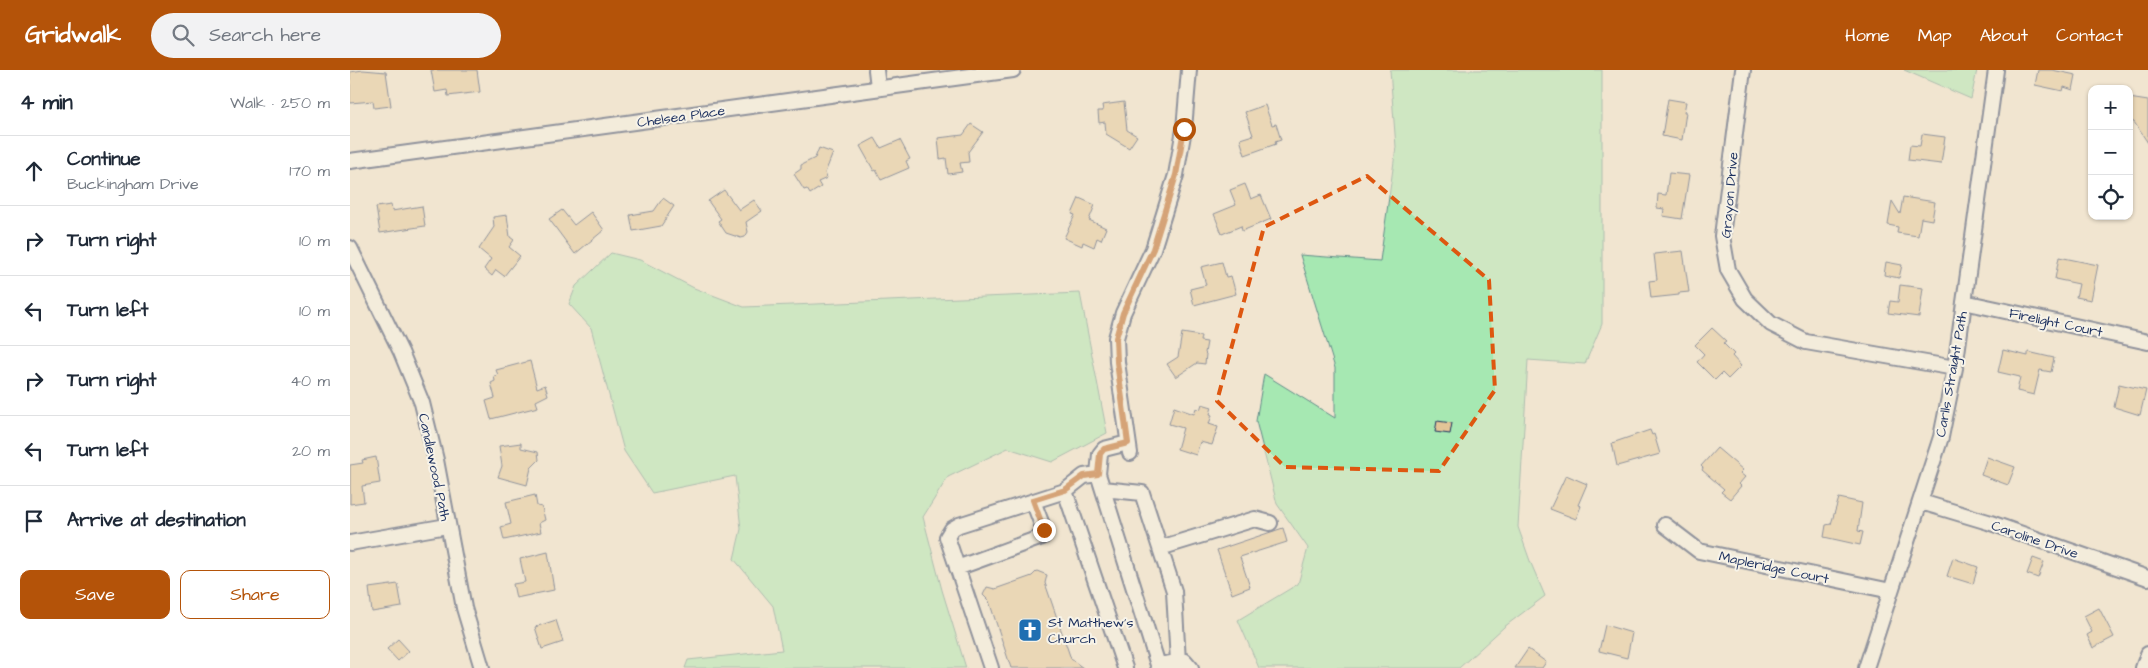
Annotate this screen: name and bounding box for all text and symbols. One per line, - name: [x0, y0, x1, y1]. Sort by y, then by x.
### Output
- search box: [151, 13, 501, 58]
- text: Gridwalk: [25, 18, 121, 52]
- icon: search: [169, 21, 197, 49]
- text: Search here: [209, 22, 321, 49]
- text: Home: [1845, 23, 1890, 48]
- text: Map: [1918, 23, 1952, 48]
- text: About: [1980, 23, 2028, 48]
- text: Contact: [2056, 23, 2123, 48]
- map controls: [2088, 85, 2133, 220]
- button: +: [2088, 85, 2133, 130]
- text: 4 min: [20, 88, 73, 117]
- text: Walk · 250 m: [230, 92, 330, 114]
- street label: Chelsea Place: [636, 101, 727, 133]
- route start: [1173, 118, 1196, 141]
- button: −: [2088, 130, 2133, 175]
- text: Continue: [67, 146, 141, 173]
- street label: Grayon Drive: [1716, 151, 1744, 239]
- icon: ahead: [20, 157, 48, 185]
- text: 170 m: [289, 160, 330, 182]
- text: Buckingham Drive: [67, 173, 199, 195]
- button: locate: [2088, 175, 2133, 220]
- icon: right: [20, 227, 48, 255]
- text: Turn right: [67, 227, 156, 254]
- text: 10 m: [299, 230, 330, 252]
- icon: left: [20, 297, 48, 325]
- text: Turn left: [67, 297, 148, 324]
- text: 10 m: [299, 300, 330, 322]
- street label: Firelight Court: [2007, 303, 2105, 343]
- street label: Carlls Straight Path: [1931, 310, 1973, 439]
- icon: right: [20, 367, 48, 395]
- text: Turn right: [67, 367, 156, 394]
- text: 40 m: [290, 370, 330, 392]
- street label: Candlewood Path: [413, 412, 455, 523]
- icon: left: [20, 437, 48, 465]
- text: Turn left: [67, 437, 148, 464]
- text: 20 m: [292, 440, 330, 462]
- icon: arrive: [20, 507, 48, 535]
- text: Arrive at destination: [67, 507, 246, 534]
- street label: Caroline Drive: [1988, 516, 2081, 564]
- route end: [1033, 519, 1056, 542]
- street label: Mapleridge Court: [1717, 547, 1831, 589]
- button: Save: [20, 570, 170, 619]
- button: Share: [180, 570, 330, 619]
- place label: St Matthew's Church: [1048, 613, 1133, 649]
- church icon: St Matthew's Church: [1017, 617, 1043, 643]

